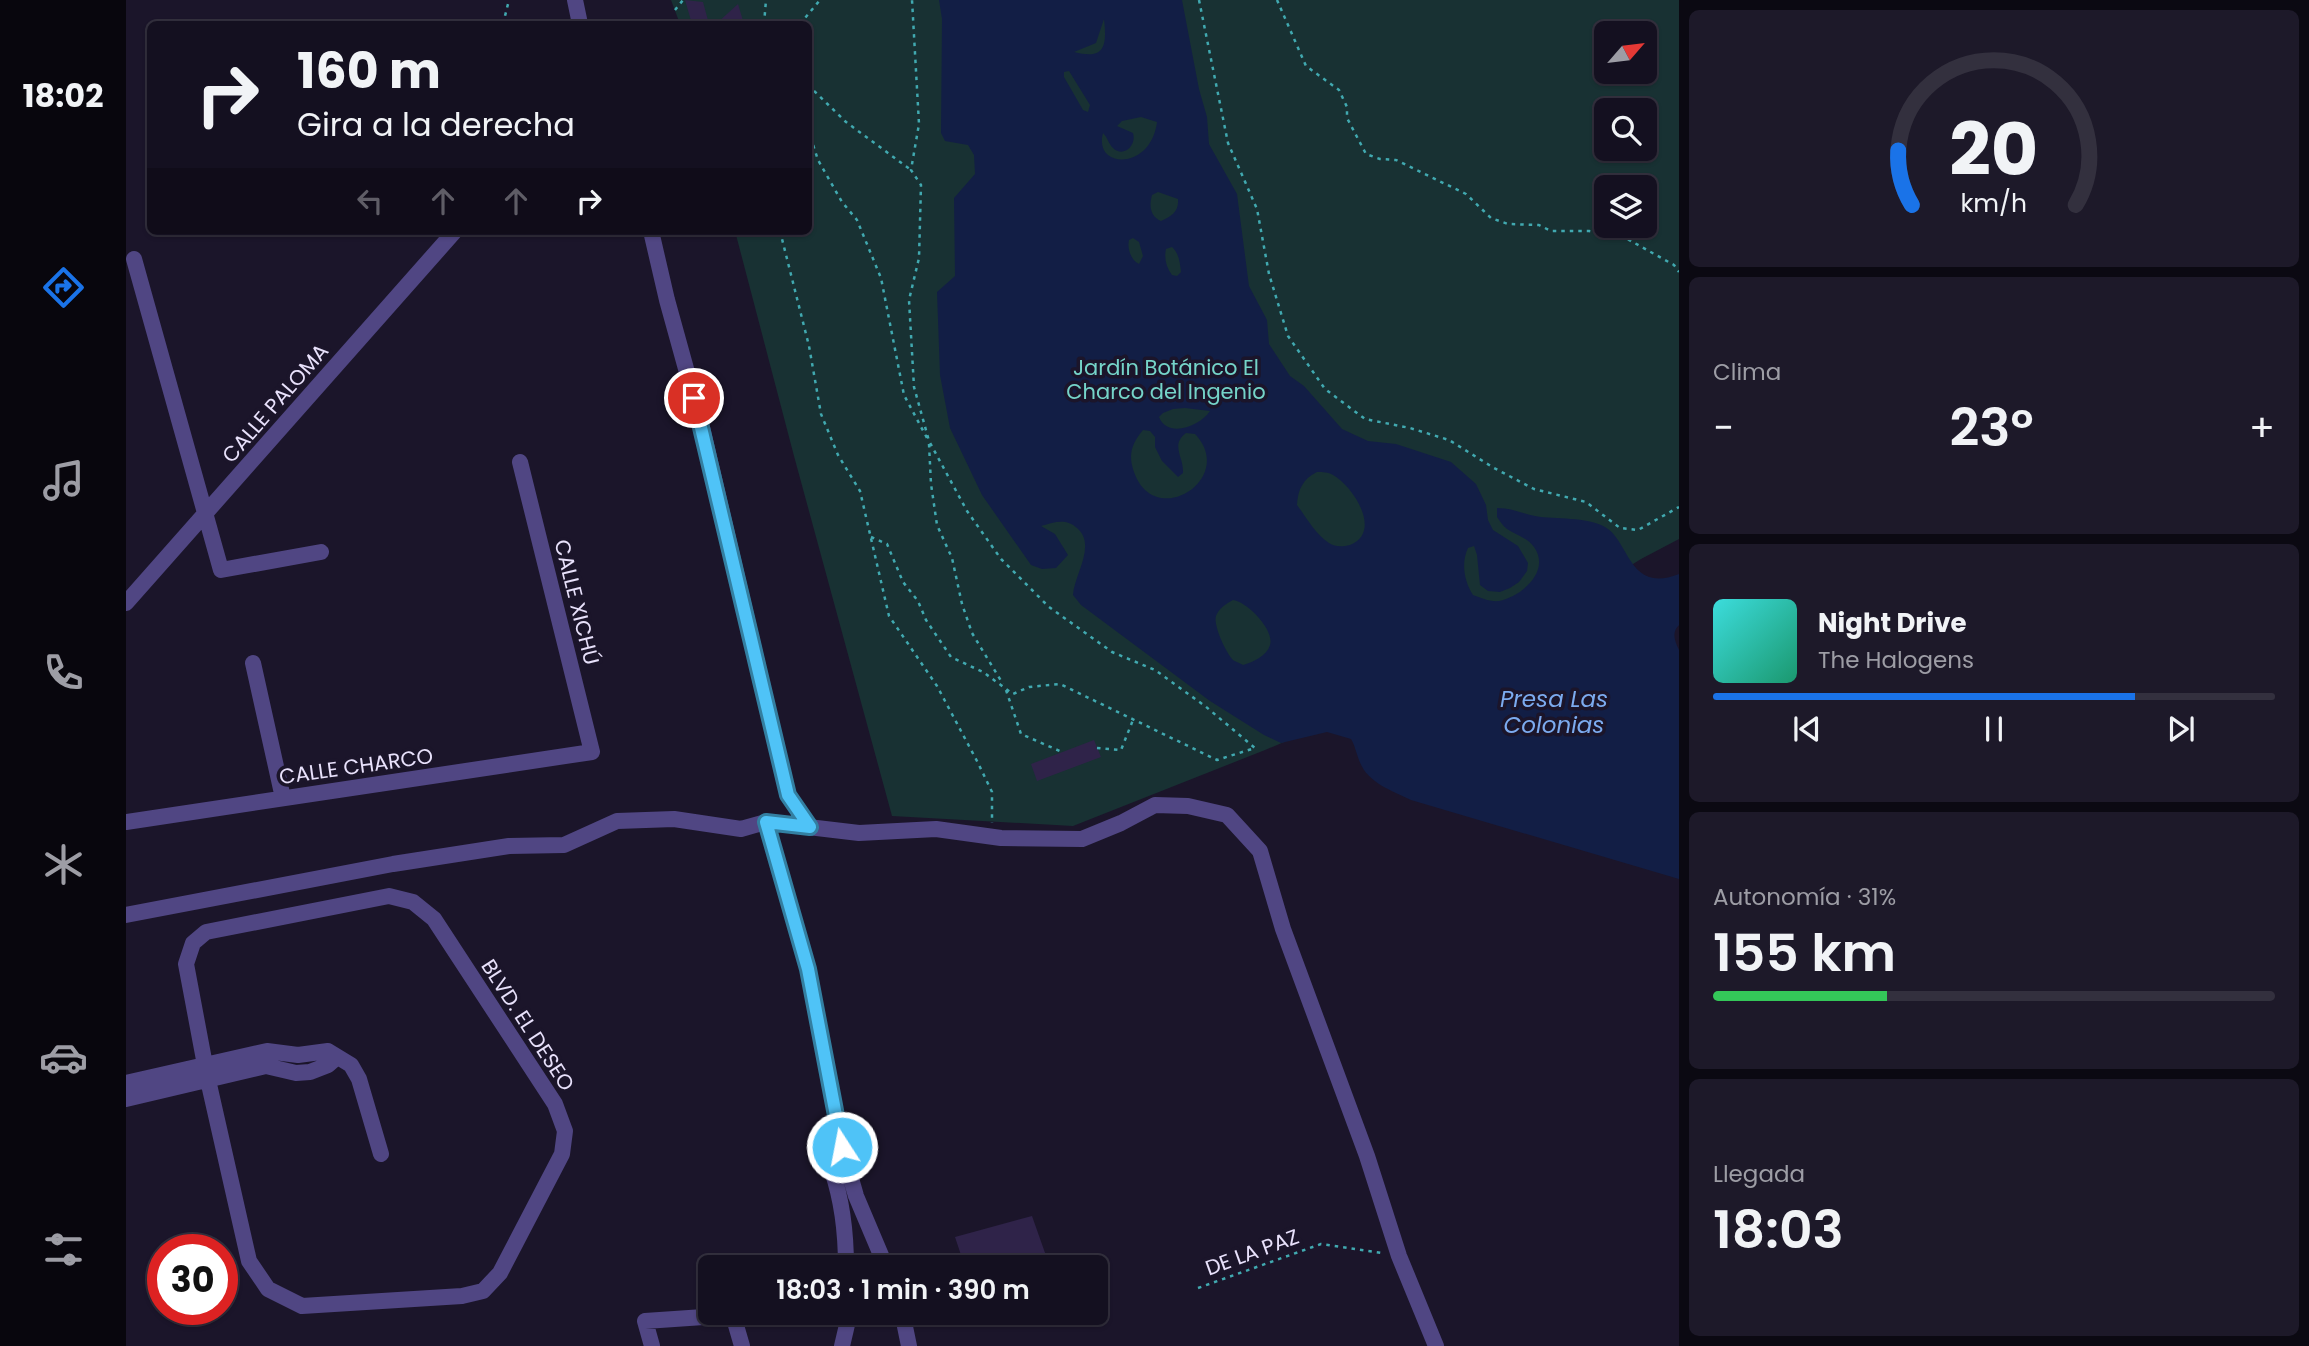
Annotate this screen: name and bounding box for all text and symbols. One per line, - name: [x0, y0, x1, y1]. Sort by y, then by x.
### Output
- north arrow: [1594, 21, 1657, 84]
- map controls: [1594, 21, 1657, 238]
- text: 160 m: [297, 37, 441, 105]
- icon: right: [182, 49, 273, 140]
- text: 18:02: [23, 73, 104, 118]
- button: search: [1594, 98, 1657, 161]
- text: 20: [1949, 99, 2039, 200]
- text: Gira a la derecha: [297, 102, 575, 147]
- button: layers: [1594, 175, 1657, 238]
- icon: left: [351, 182, 389, 220]
- icon: ahead: [424, 182, 462, 220]
- icon: ahead: [497, 182, 535, 220]
- icon: right: [570, 182, 608, 220]
- text: km/h: [1961, 185, 2027, 220]
- icon: directions: [39, 263, 88, 312]
- street label: CALLE PALOMA: [215, 337, 335, 469]
- park label: Jardín Botánico El Charco del Ingenio: [1066, 353, 1266, 406]
- text: Clima: [1713, 356, 1781, 388]
- pin: [664, 368, 724, 428]
- icon: arrive: [675, 379, 713, 417]
- text: 23°: [1949, 391, 2034, 464]
- text: −: [1713, 401, 1734, 454]
- text: +: [2249, 401, 2275, 454]
- icon: music: [39, 456, 88, 505]
- street label: CALLE XICHÚ: [547, 536, 607, 668]
- text: Night Drive: [1818, 605, 1966, 641]
- text: The Halogens: [1818, 644, 1974, 676]
- icon: phone: [39, 648, 88, 697]
- water label: Presa Las Colonias: [1500, 683, 1608, 741]
- icon: previous: [1788, 710, 1826, 748]
- icon: pause: [1975, 710, 2013, 748]
- icon: next: [2162, 710, 2200, 748]
- street label: CALLE CHARCO: [277, 741, 435, 791]
- icon: climate: [39, 840, 88, 889]
- text: Autonomía · 31%: [1713, 881, 1896, 913]
- text: 155 km: [1713, 916, 1896, 989]
- street label: BLVD. EL DESEO: [475, 953, 581, 1097]
- icon: car: [39, 1033, 88, 1082]
- position arrow: [805, 1110, 879, 1184]
- text: Llegada: [1713, 1158, 1805, 1190]
- text: 18:03: [1713, 1193, 1844, 1266]
- street label: DE LA PAZ: [1201, 1222, 1303, 1282]
- icon: filters: [39, 1225, 88, 1274]
- speed limit sign: 30: [147, 1234, 238, 1325]
- text: 18:03 · 1 min · 390 m: [776, 1272, 1030, 1308]

